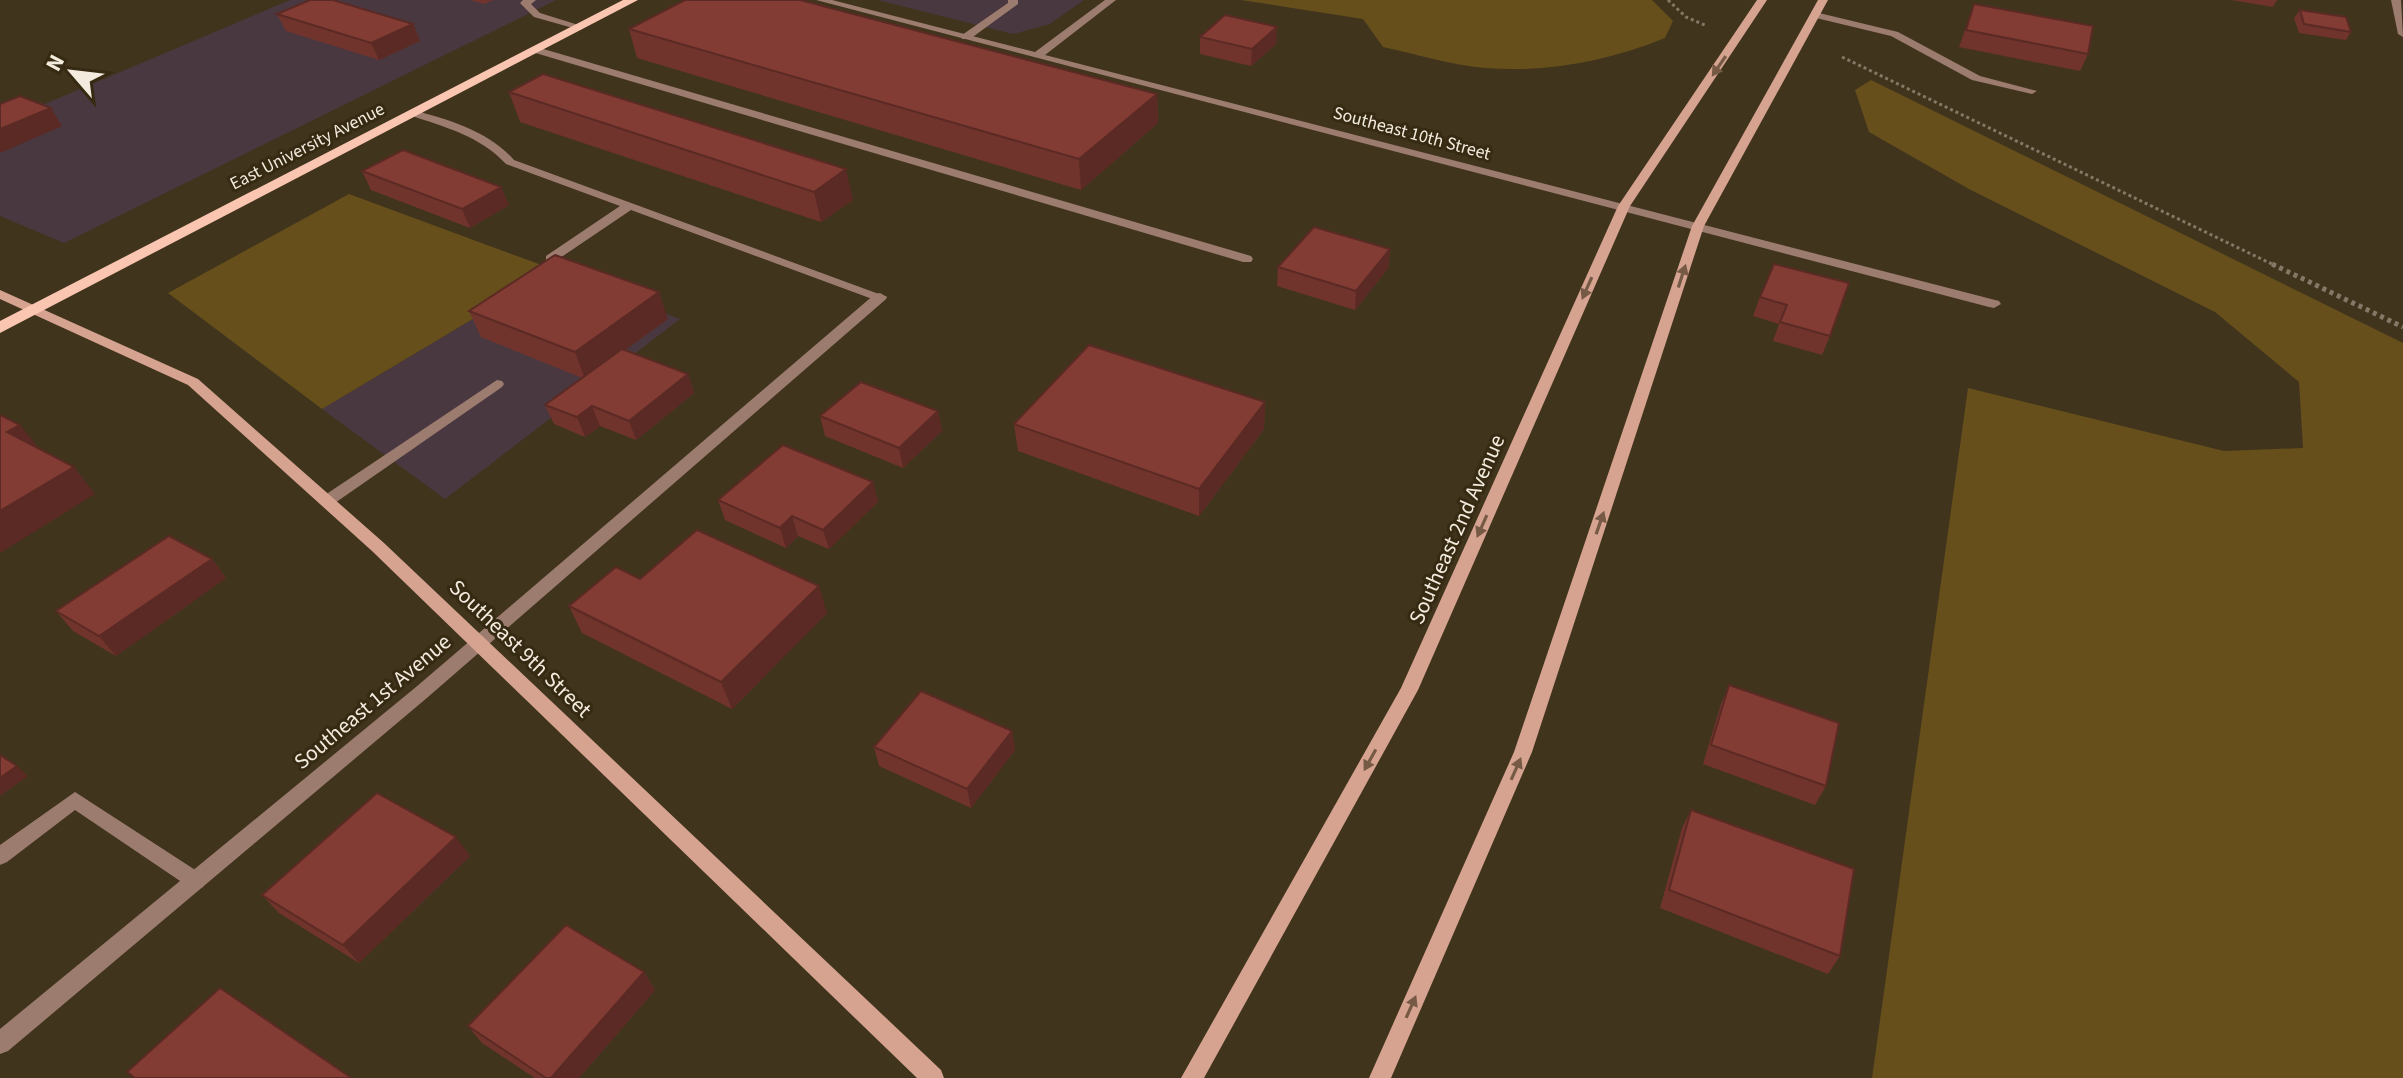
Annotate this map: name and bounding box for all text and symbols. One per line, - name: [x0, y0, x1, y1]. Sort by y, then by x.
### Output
- north arrow: [32, 32, 112, 112]
- text: N: [38, 49, 73, 77]
- one-way arrow: [1712, 55, 1727, 76]
- street label: East University Avenue: [226, 97, 389, 196]
- street label: Southeast 10th Street: [1330, 100, 1493, 167]
- one-way arrow: [1676, 263, 1688, 287]
- one-way arrow: [1581, 277, 1594, 300]
- street label: Southeast 2nd Avenue: [1401, 429, 1513, 629]
- one-way arrow: [1595, 510, 1607, 534]
- one-way arrow: [1475, 514, 1488, 538]
- street label: Southeast 9th Street: [442, 572, 599, 726]
- street label: Southeast 1st Avenue: [287, 626, 458, 777]
- one-way arrow: [1363, 749, 1377, 771]
- one-way arrow: [1509, 757, 1522, 780]
- one-way arrow: [1404, 995, 1418, 1018]

